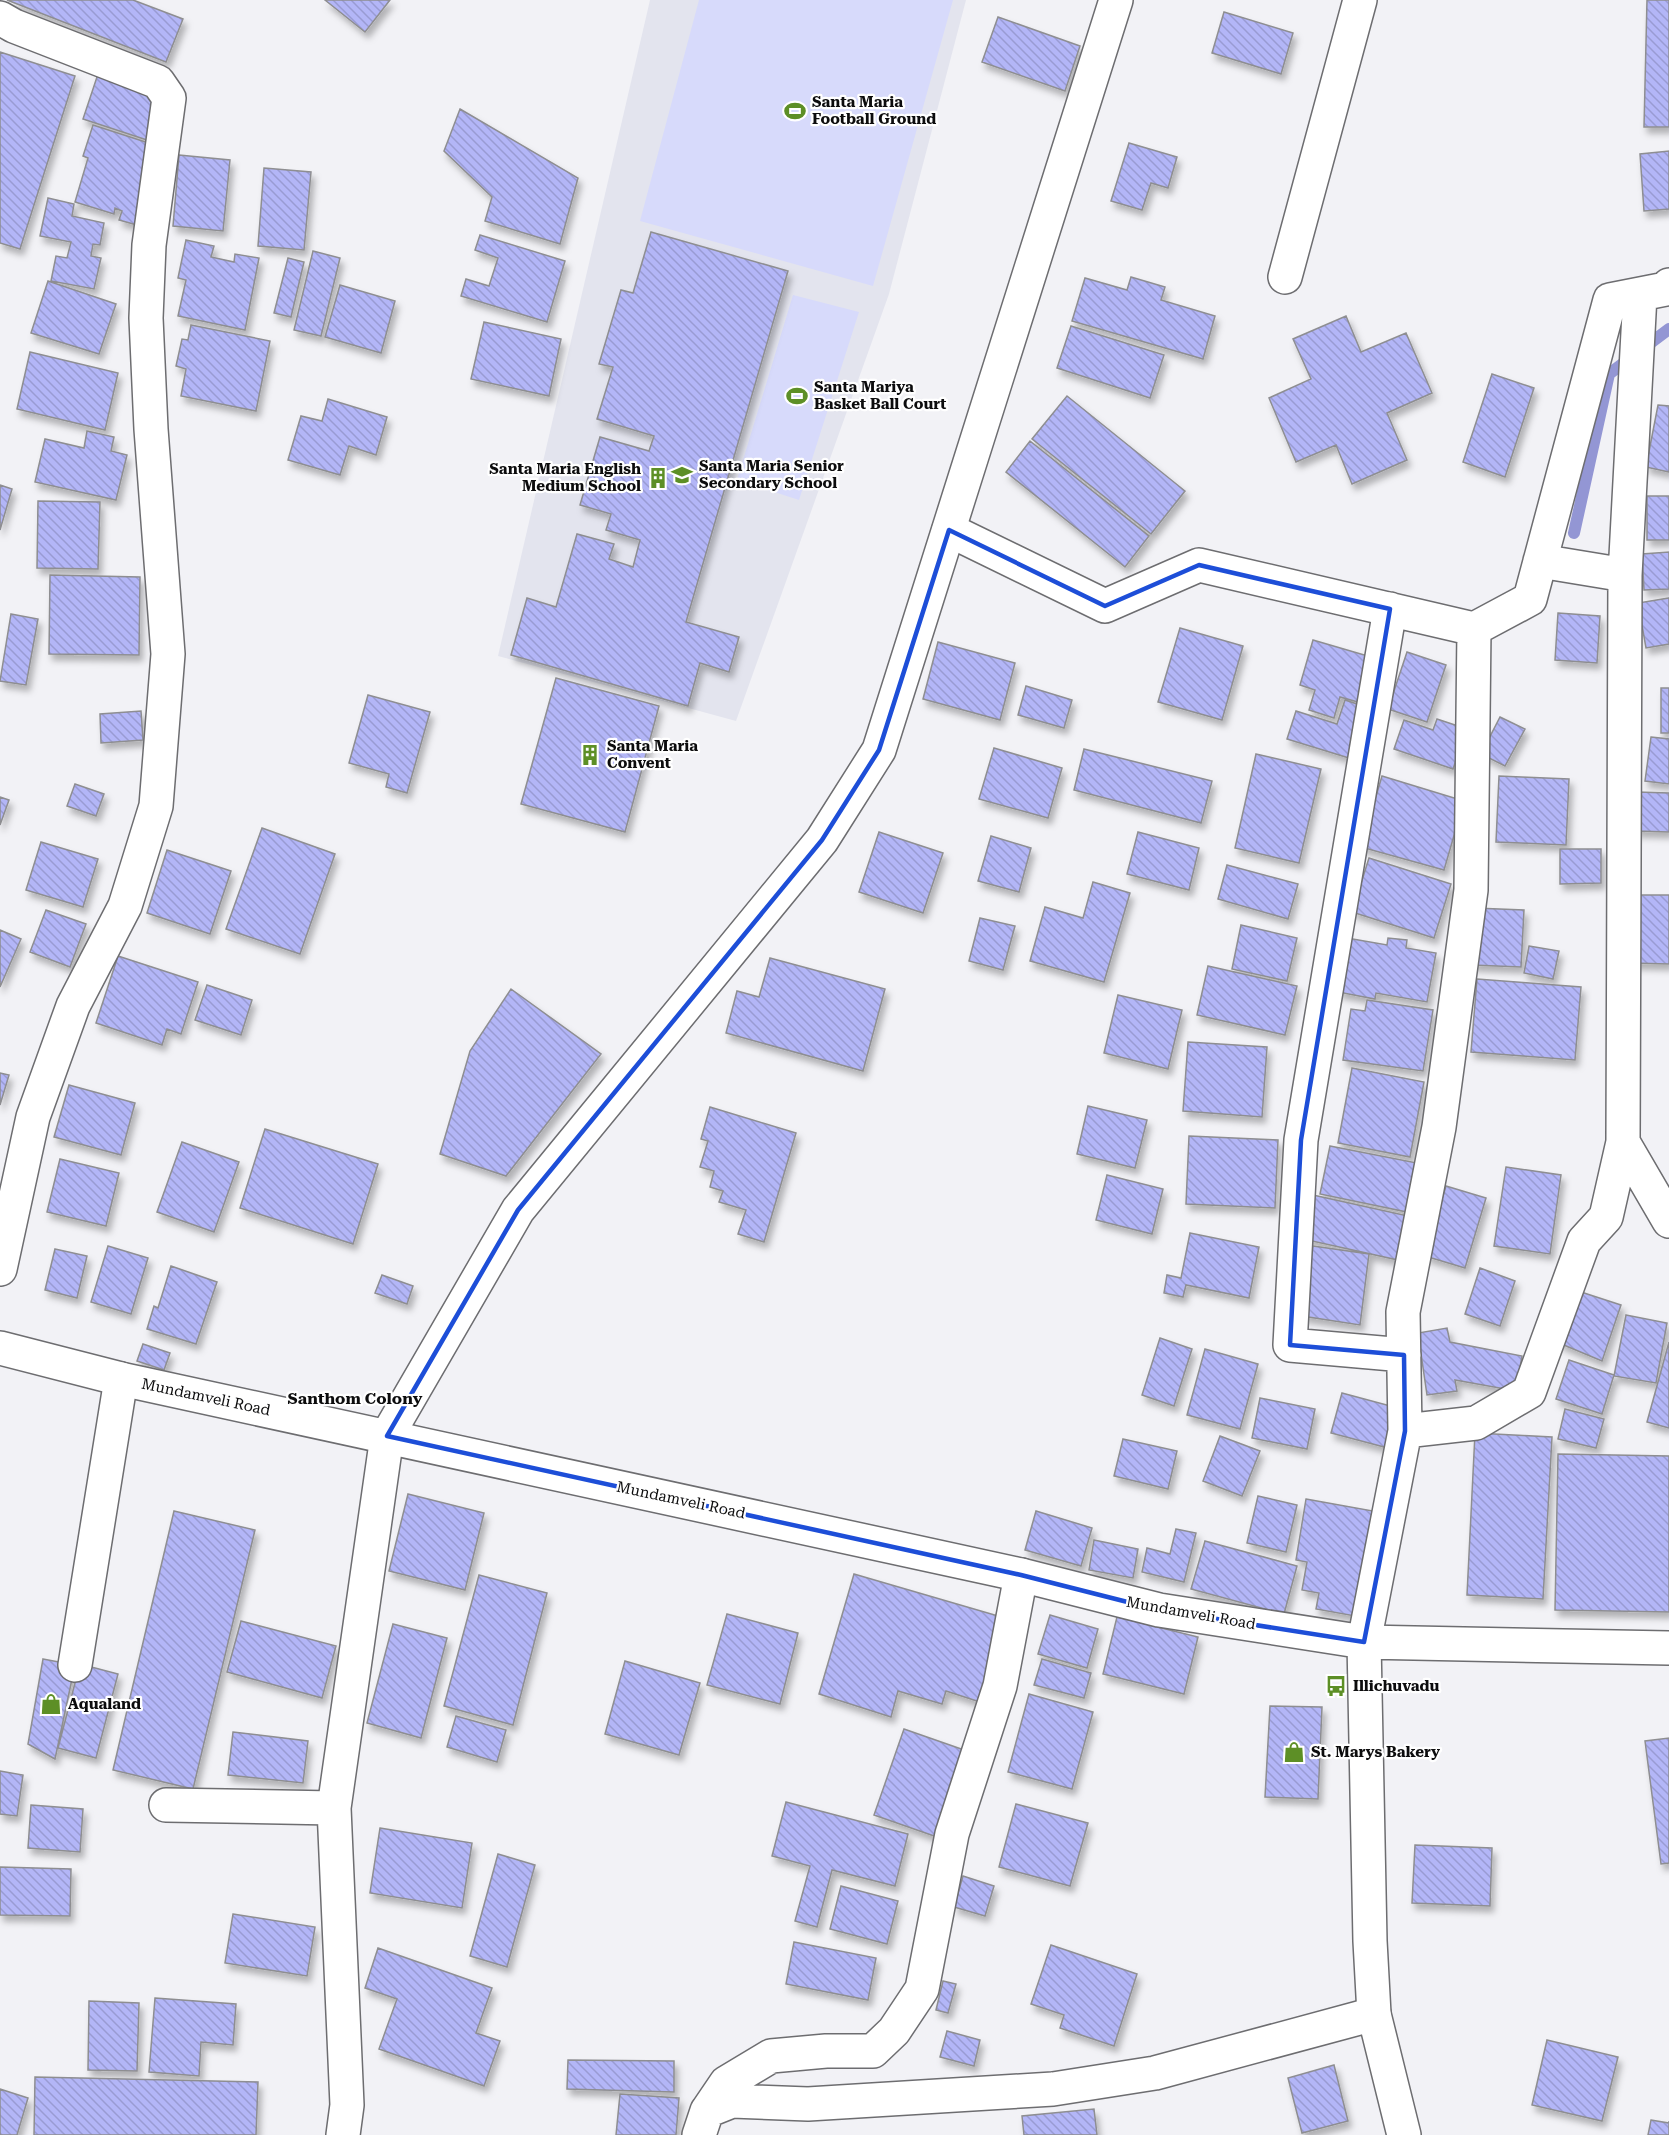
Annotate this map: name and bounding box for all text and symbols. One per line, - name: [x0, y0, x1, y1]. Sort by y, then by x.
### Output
- place label: Santa Maria Football Ground: [812, 93, 936, 128]
- sports icon: Santa Maria Football Ground: [783, 99, 807, 123]
- place label: Santa Mariya Basket Ball Court: [814, 378, 946, 413]
- sports icon: Santa Mariya Basket Ball Court: [785, 384, 809, 408]
- place label: Santa Maria Senior Secondary School: [699, 457, 844, 492]
- place label: Santa Maria English Medium School: [489, 460, 641, 495]
- school or university icon: Santa Maria Senior Secondary School: [670, 463, 694, 487]
- building icon: Santa Maria English Medium School: [646, 466, 670, 490]
- place label: Santa Maria Convent: [607, 737, 698, 772]
- building icon: Santa Maria Convent: [578, 743, 602, 767]
- street label: Mundamveli Road: [140, 1375, 272, 1420]
- district label: Santhom Colony: [288, 1389, 423, 1408]
- street label: Mundamveli Road: [615, 1478, 747, 1523]
- street label: Mundamveli Road: [1125, 1593, 1257, 1633]
- bus stop icon: Illichuvadu: [1324, 1674, 1348, 1698]
- place label: Illichuvadu: [1353, 1677, 1440, 1695]
- shop icon: Aqualand: [39, 1692, 63, 1716]
- place label: Aqualand: [68, 1695, 141, 1713]
- shop icon: St. Marys Bakery: [1282, 1740, 1306, 1764]
- place label: St. Marys Bakery: [1311, 1743, 1440, 1761]

